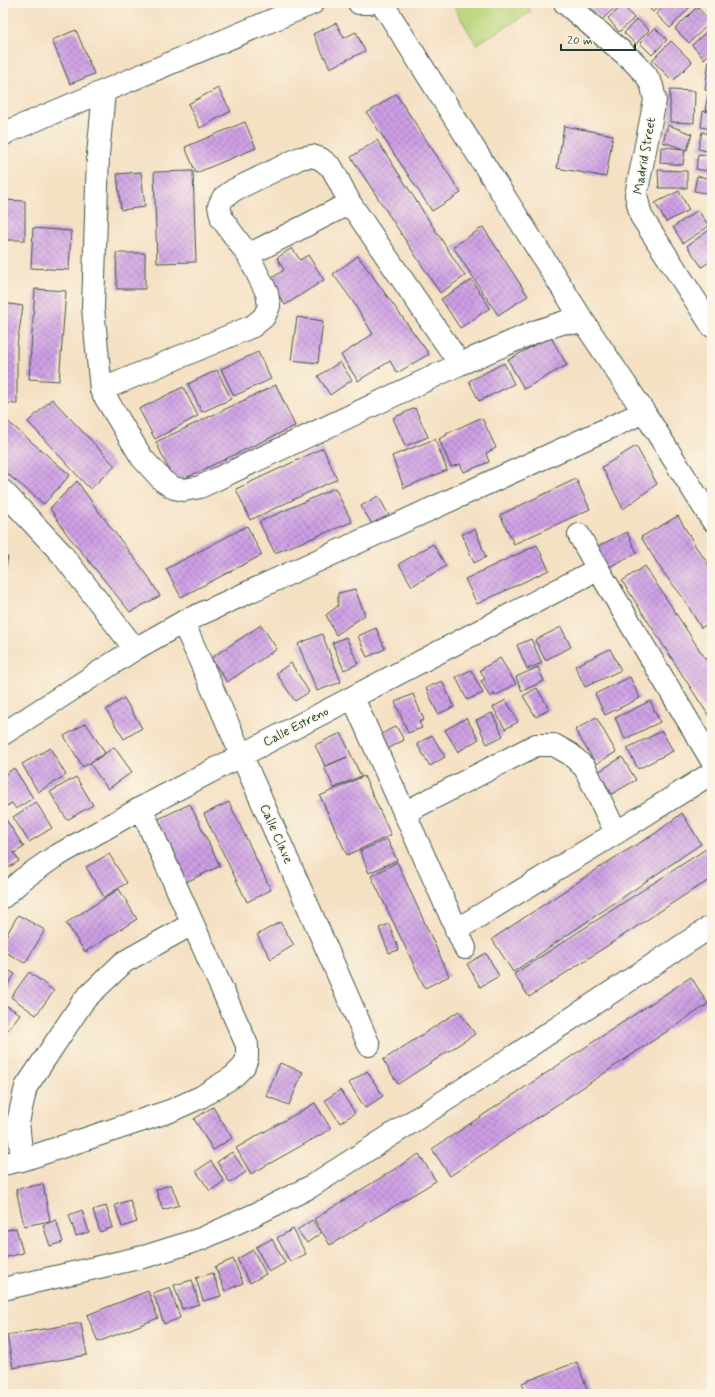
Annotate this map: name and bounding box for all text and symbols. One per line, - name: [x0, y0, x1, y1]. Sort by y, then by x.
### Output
- scale bar: [561, 26, 635, 52]
- text: 20 m: [567, 33, 593, 49]
- street label: Madrid Street: [630, 116, 660, 196]
- street label: Calle Estreno: [260, 703, 332, 751]
- street label: Calle Clave: [255, 802, 297, 866]

